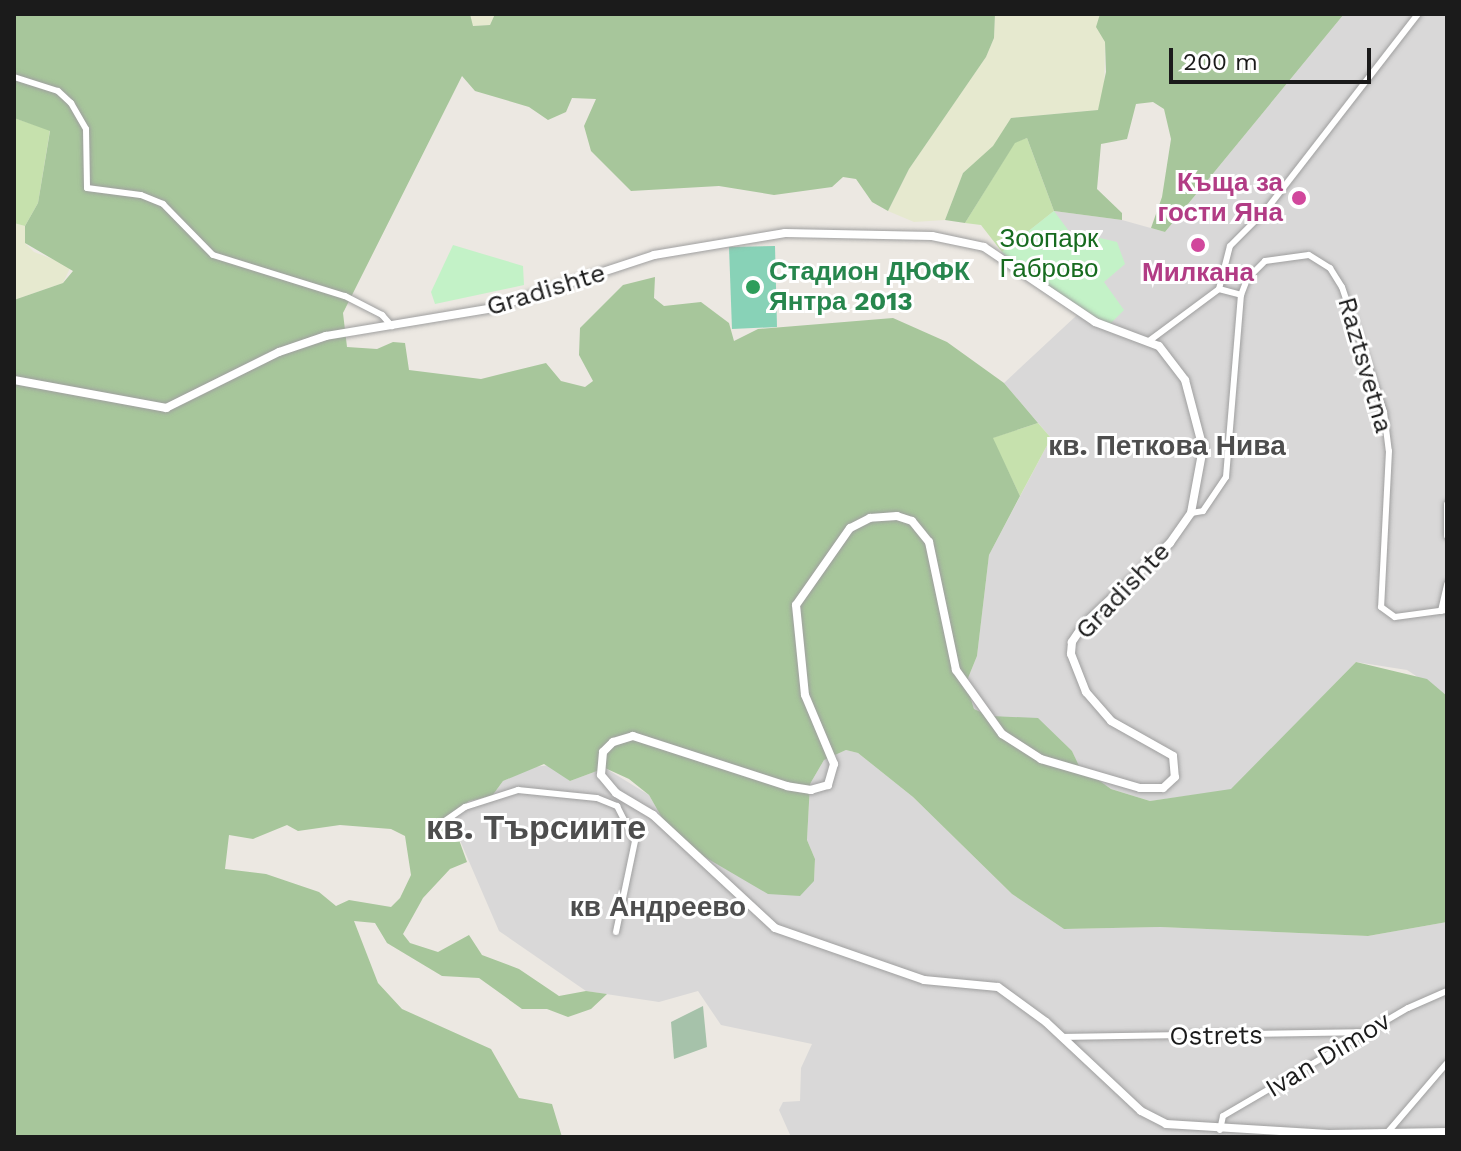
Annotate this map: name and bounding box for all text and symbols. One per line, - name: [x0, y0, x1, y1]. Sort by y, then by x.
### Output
- scale bar: [1173, 32, 1375, 82]
- text: 200 m: [1183, 48, 1258, 76]
- place label: Къща за гости Яна: [1158, 167, 1283, 228]
- marker: Къща за гости Яна: [1290, 189, 1308, 207]
- park label: Зоопарк Габрово: [1000, 223, 1098, 284]
- marker: Милкана: [1189, 236, 1207, 254]
- place label: Стадион ДЮФК Янтра 2013: [769, 256, 970, 318]
- street label: Gradishte: [483, 257, 609, 323]
- place label: Милкана: [1142, 257, 1254, 289]
- marker: Стадион ДЮФК Янтра 2013: [744, 278, 762, 296]
- street label: Raztsvetna: [1331, 293, 1399, 437]
- district label: кв. Петкова Нива: [1048, 429, 1286, 463]
- street label: Gradishte: [1069, 536, 1177, 646]
- district label: кв. Търсиите: [426, 808, 646, 848]
- district label: кв Андреево: [570, 890, 746, 924]
- street label: Ivan Dimov: [1260, 1006, 1396, 1104]
- street label: Ostrets: [1169, 1020, 1263, 1052]

